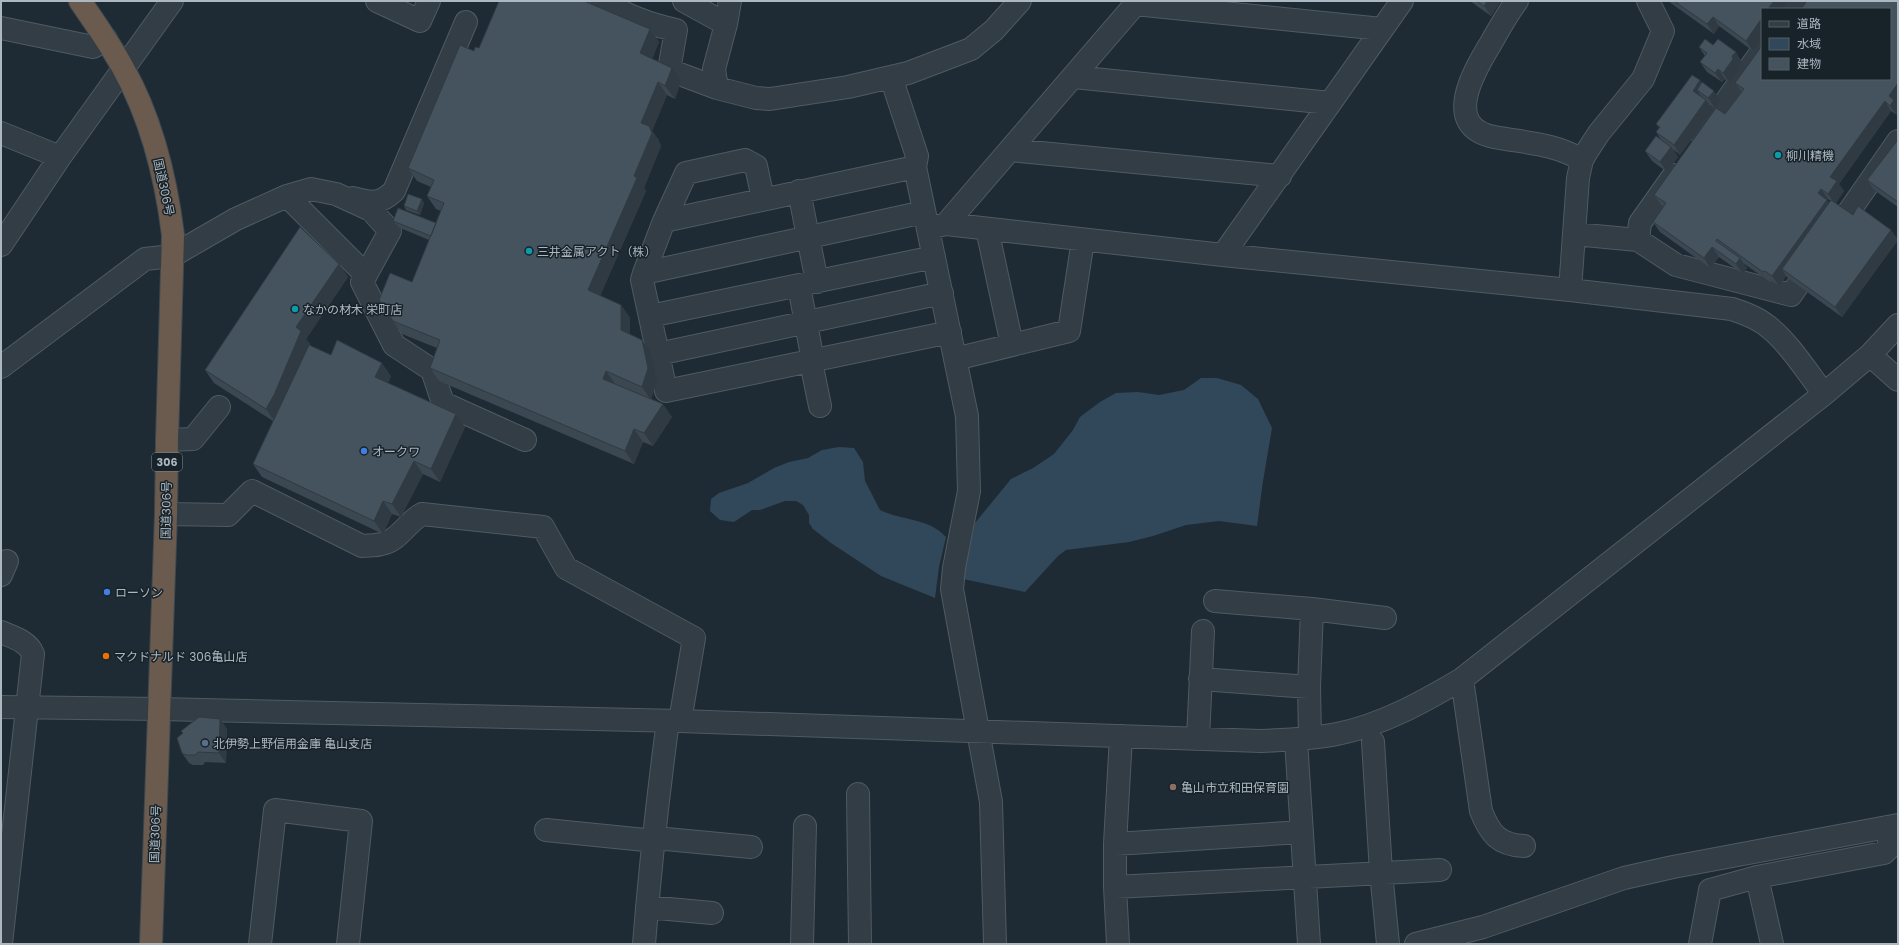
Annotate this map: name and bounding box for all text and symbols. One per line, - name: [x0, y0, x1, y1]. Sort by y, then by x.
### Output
- legend: [1761, 8, 1891, 80]
- text: 道路: [1797, 15, 1821, 32]
- text: 水域: [1797, 35, 1821, 52]
- text: 建物: [1797, 55, 1821, 72]
- place label: 柳川精機: [1786, 147, 1834, 164]
- marker: 柳川精機: [1773, 150, 1783, 160]
- street label: 国道306号: [150, 157, 178, 217]
- place label: 三井金属アクト（株）: [537, 243, 656, 260]
- marker: 三井金属アクト（株）: [524, 246, 534, 256]
- place label: なかの材木 栄町店: [303, 301, 402, 318]
- marker: なかの材木 栄町店: [290, 304, 300, 314]
- place label: オークワ: [372, 443, 420, 460]
- marker: オークワ: [359, 446, 369, 456]
- road number: 306: [152, 453, 182, 471]
- street label: 国道306号: [157, 481, 175, 539]
- place label: ローソン: [115, 584, 163, 601]
- marker: ローソン: [102, 587, 112, 597]
- place label: マクドナルド 306亀山店: [114, 648, 247, 665]
- marker: マクドナルド 306亀山店: [101, 651, 111, 661]
- place label: 北伊勢上野信用金庫 亀山支店: [213, 735, 372, 752]
- marker: 北伊勢上野信用金庫 亀山支店: [200, 738, 210, 748]
- place label: 亀山市立和田保育園: [1181, 779, 1289, 796]
- marker: 亀山市立和田保育園: [1168, 782, 1178, 792]
- street label: 国道306号: [145, 805, 165, 863]

